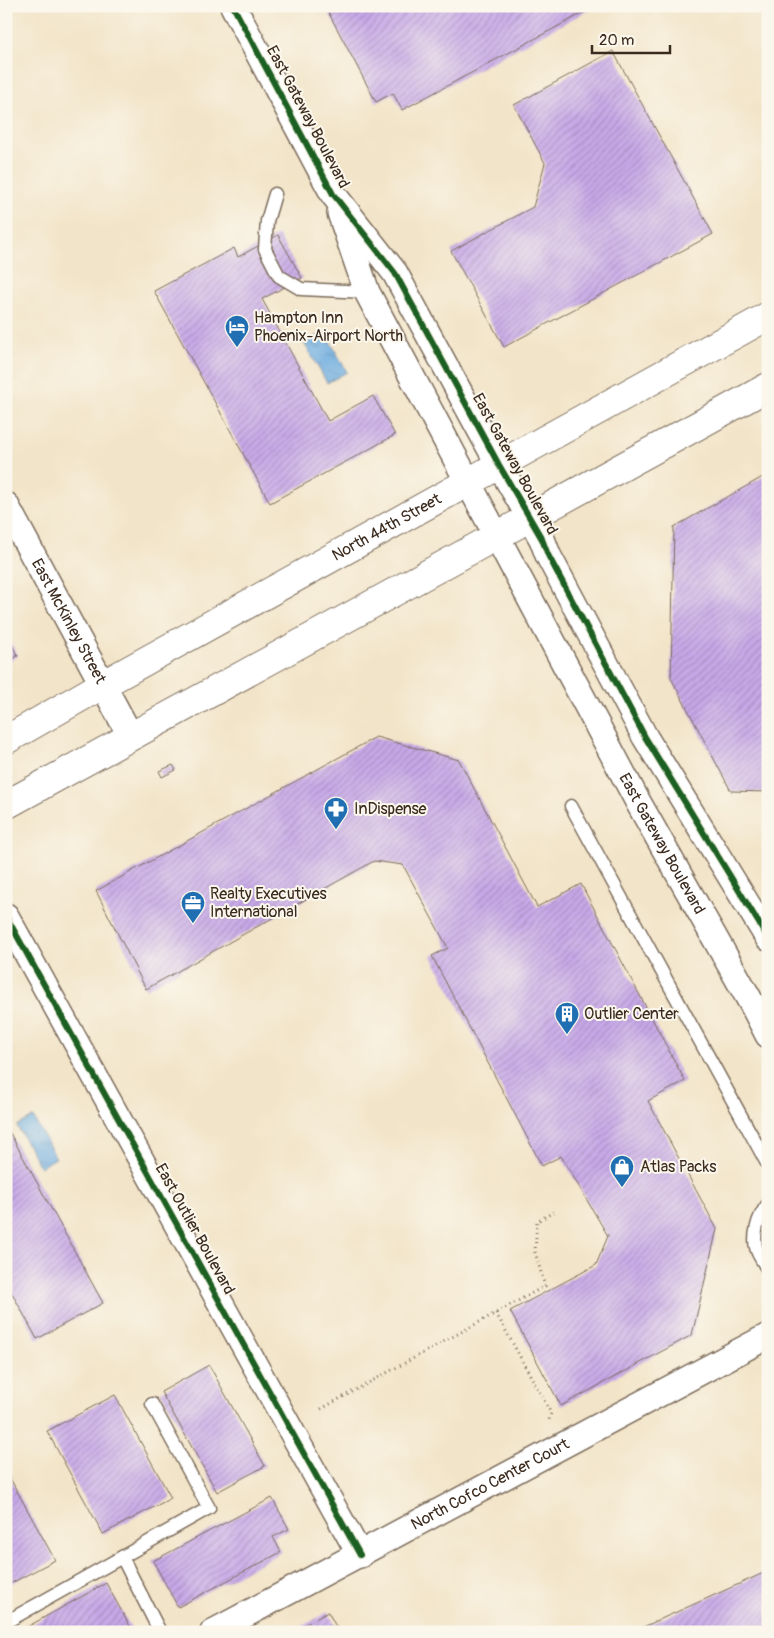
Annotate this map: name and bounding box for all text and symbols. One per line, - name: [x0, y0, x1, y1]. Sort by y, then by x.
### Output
- scale bar: [592, 22, 669, 54]
- text: 20 m: [599, 31, 634, 50]
- street label: East Gateway Boulevard: [262, 42, 354, 192]
- place label: Hampton Inn Phoenix-Airport North: [254, 308, 403, 346]
- hotel icon: Hampton Inn Phoenix-Airport North: [224, 314, 250, 348]
- street label: East Gateway Boulevard: [468, 390, 562, 538]
- street label: North 44th Street: [328, 489, 445, 566]
- street label: East McKinley Street: [27, 555, 111, 688]
- street label: East Gateway Boulevard: [614, 770, 709, 918]
- pharmacy icon: InDispense: [323, 796, 349, 830]
- place label: InDispense: [354, 799, 427, 819]
- place label: Realty Executives International: [210, 884, 327, 922]
- office icon: Realty Executives International: [180, 890, 206, 924]
- building icon: Outlier Center: [554, 1001, 580, 1035]
- place label: Outlier Center: [584, 1004, 679, 1024]
- shop icon: Atlas Packs: [609, 1154, 635, 1188]
- place label: Atlas Packs: [640, 1157, 716, 1177]
- street label: East Outlier Boulevard: [151, 1160, 239, 1298]
- street label: North Cofco Center Court: [408, 1434, 573, 1535]

